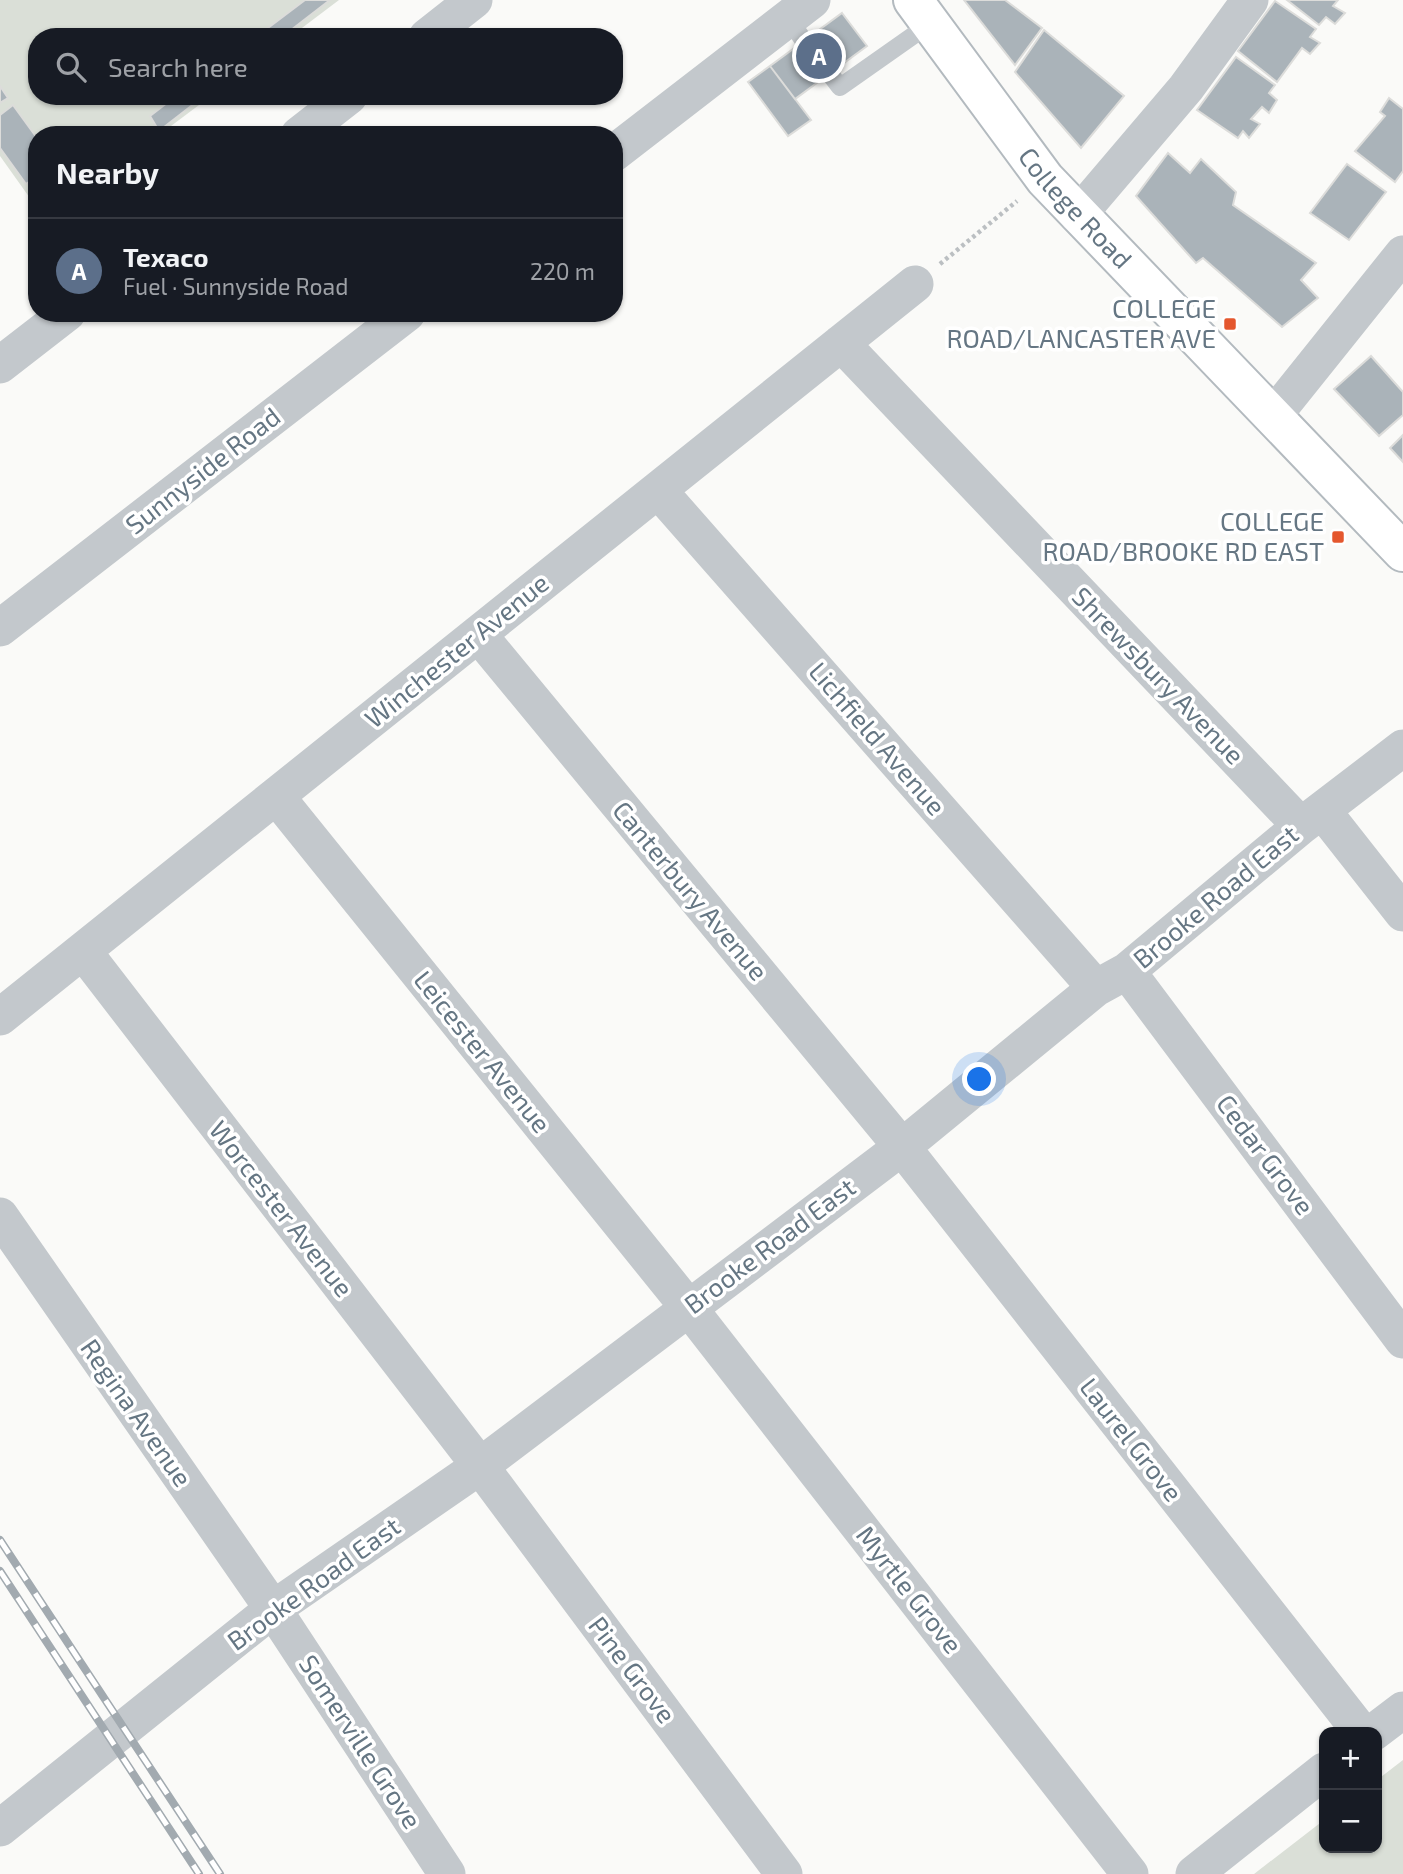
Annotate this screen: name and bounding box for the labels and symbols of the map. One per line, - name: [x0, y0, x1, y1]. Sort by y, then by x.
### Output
- pin: A: [796, 30, 842, 82]
- street label: College Road: [1013, 141, 1139, 274]
- place label: COLLEGE ROAD/LANCASTER AVE: [946, 292, 1216, 353]
- marker: COLLEGE ROAD/LANCASTER AVE: [1222, 316, 1238, 332]
- street label: Sunnyside Road: [119, 400, 286, 540]
- place label: COLLEGE ROAD/BROOKE RD EAST: [1042, 505, 1324, 566]
- marker: COLLEGE ROAD/BROOKE RD EAST: [1330, 529, 1346, 545]
- street label: Winchester Avenue: [358, 566, 554, 733]
- street label: Shrewsbury Avenue: [1067, 580, 1251, 770]
- street label: Lichfield Avenue: [803, 655, 953, 821]
- street label: Canterbury Avenue: [607, 794, 775, 986]
- street label: Brooke Road East: [1126, 818, 1304, 974]
- street label: Leicester Avenue: [408, 964, 558, 1138]
- your location: [962, 1062, 996, 1096]
- street label: Cedar Grove: [1211, 1088, 1321, 1220]
- street label: Worcester Avenue: [204, 1114, 361, 1302]
- street label: Brooke Road East: [678, 1170, 861, 1319]
- street label: Regina Avenue: [75, 1333, 199, 1492]
- street label: Laurel Grove: [1074, 1371, 1190, 1507]
- street label: Brooke Road East: [221, 1510, 406, 1656]
- street label: Myrtle Grove: [851, 1519, 969, 1659]
- street label: Pine Grove: [583, 1610, 683, 1728]
- street label: Somerville Grove: [294, 1649, 429, 1834]

